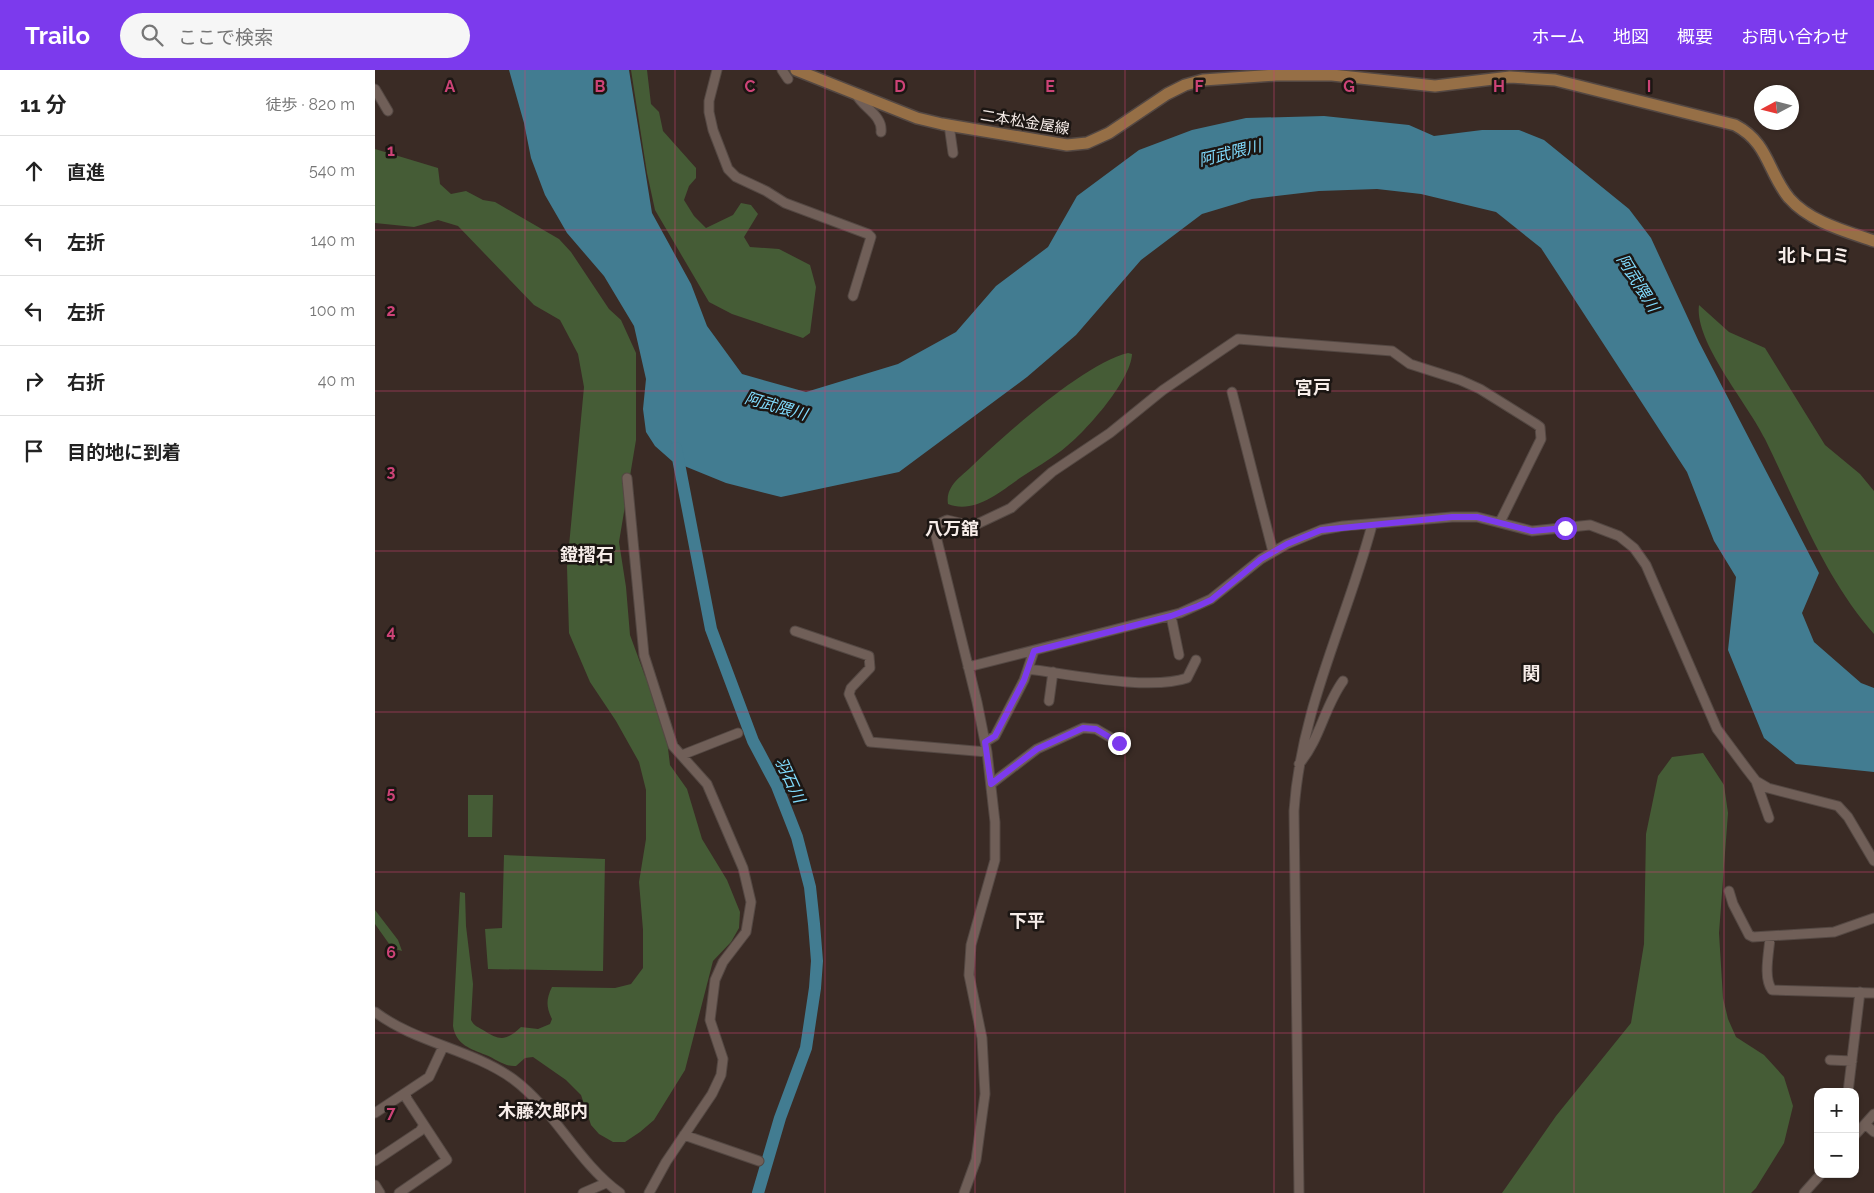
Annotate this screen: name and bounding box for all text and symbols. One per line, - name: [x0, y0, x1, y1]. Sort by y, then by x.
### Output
- search box: [120, 13, 470, 58]
- text: Trailo: [25, 21, 90, 50]
- icon: search: [138, 21, 166, 49]
- text: ここで検索: [178, 26, 273, 48]
- text: ホーム: [1532, 26, 1585, 47]
- text: 地図: [1613, 26, 1649, 47]
- text: 概要: [1677, 26, 1713, 47]
- text: お問い合わせ: [1741, 26, 1849, 47]
- text: A: [445, 77, 456, 96]
- text: B: [595, 77, 606, 96]
- text: C: [745, 77, 756, 96]
- text: D: [894, 77, 906, 96]
- text: E: [1045, 77, 1055, 96]
- text: F: [1194, 77, 1204, 96]
- text: G: [1343, 77, 1355, 96]
- text: H: [1493, 77, 1505, 96]
- text: I: [1647, 77, 1651, 96]
- north arrow: [1754, 85, 1799, 130]
- text: 11 分: [20, 92, 67, 117]
- text: 徒歩 · 820 m: [265, 95, 355, 114]
- street label: 二本松金屋線: [979, 106, 1071, 138]
- water label: 阿武隈川: [1197, 136, 1265, 170]
- text: 1: [387, 141, 395, 160]
- icon: ahead: [20, 157, 48, 185]
- text: 直進: [67, 161, 105, 183]
- text: 540 m: [309, 161, 355, 180]
- icon: left: [20, 227, 48, 255]
- text: 左折: [67, 231, 105, 253]
- text: 140 m: [311, 231, 355, 250]
- district label: 北トロミ: [1778, 245, 1850, 266]
- water label: 阿武隈川: [1613, 251, 1664, 317]
- icon: left: [20, 297, 48, 325]
- text: 左折: [67, 301, 105, 323]
- text: 100 m: [310, 301, 355, 320]
- text: 2: [386, 301, 396, 320]
- icon: right: [20, 367, 48, 395]
- text: 右折: [67, 371, 105, 393]
- text: 40 m: [318, 371, 355, 390]
- district label: 宮戸: [1295, 377, 1331, 398]
- water label: 阿武隈川: [743, 388, 811, 425]
- icon: arrive: [20, 437, 48, 465]
- text: 目的地に到着: [67, 441, 181, 463]
- text: 3: [387, 462, 396, 481]
- route start: [1554, 517, 1577, 540]
- district label: 八万舘: [925, 518, 979, 539]
- district label: 鐙摺石: [560, 544, 614, 565]
- text: 4: [386, 622, 396, 641]
- district label: 関: [1522, 663, 1540, 684]
- route end: [1108, 732, 1131, 755]
- water label: 羽石川: [771, 754, 810, 808]
- text: 5: [387, 783, 396, 802]
- district label: 下平: [1009, 910, 1045, 931]
- text: 6: [386, 943, 396, 962]
- map controls: [1814, 1088, 1859, 1178]
- button: +: [1814, 1088, 1859, 1133]
- district label: 木藤次郎内: [498, 1100, 588, 1121]
- text: 7: [387, 1103, 396, 1122]
- button: −: [1814, 1133, 1859, 1178]

